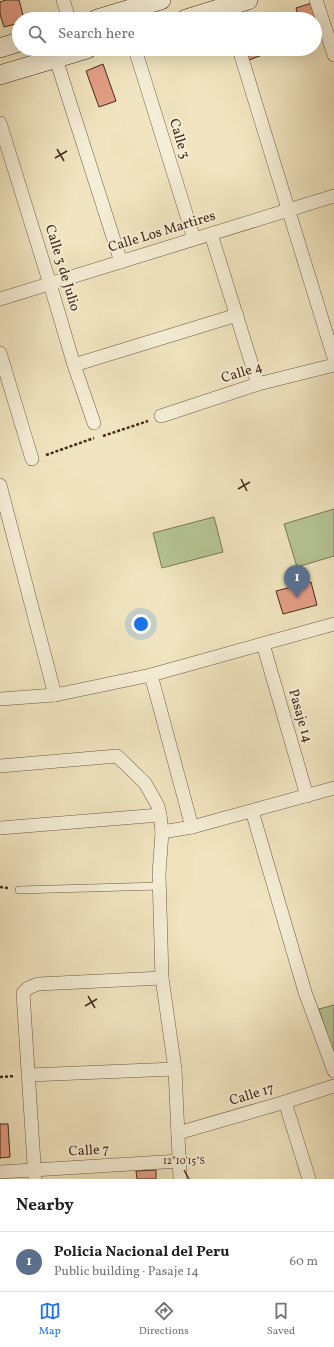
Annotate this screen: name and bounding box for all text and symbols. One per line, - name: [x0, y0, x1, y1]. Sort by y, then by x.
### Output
- search box: [12, 12, 322, 56]
- icon: search: [26, 23, 48, 45]
- text: Search here: [58, 24, 135, 45]
- street label: Calle 3: [164, 117, 194, 161]
- street label: Calle Los Martires: [106, 207, 218, 257]
- street label: Calle 3 de Julio: [40, 222, 84, 314]
- street label: Calle 4: [219, 358, 265, 388]
- pin: 1: [284, 565, 310, 598]
- your location: [131, 614, 151, 634]
- street label: Pasaje 14: [283, 687, 317, 745]
- street label: Calle 17: [227, 1079, 277, 1111]
- street label: Calle 7: [68, 1140, 110, 1162]
- text: 12°10'15"S: [163, 1154, 205, 1168]
- text: Nearby: [16, 1194, 74, 1217]
- text: Policia Nacional del Peru: [54, 1242, 229, 1263]
- text: 1: [26, 1253, 32, 1271]
- text: 60 m: [290, 1253, 318, 1271]
- text: Public building · Pasaje 14: [54, 1263, 199, 1281]
- tab: Map: [39, 1300, 61, 1339]
- tab: Directions: [139, 1300, 189, 1339]
- tab: Saved: [267, 1300, 295, 1339]

